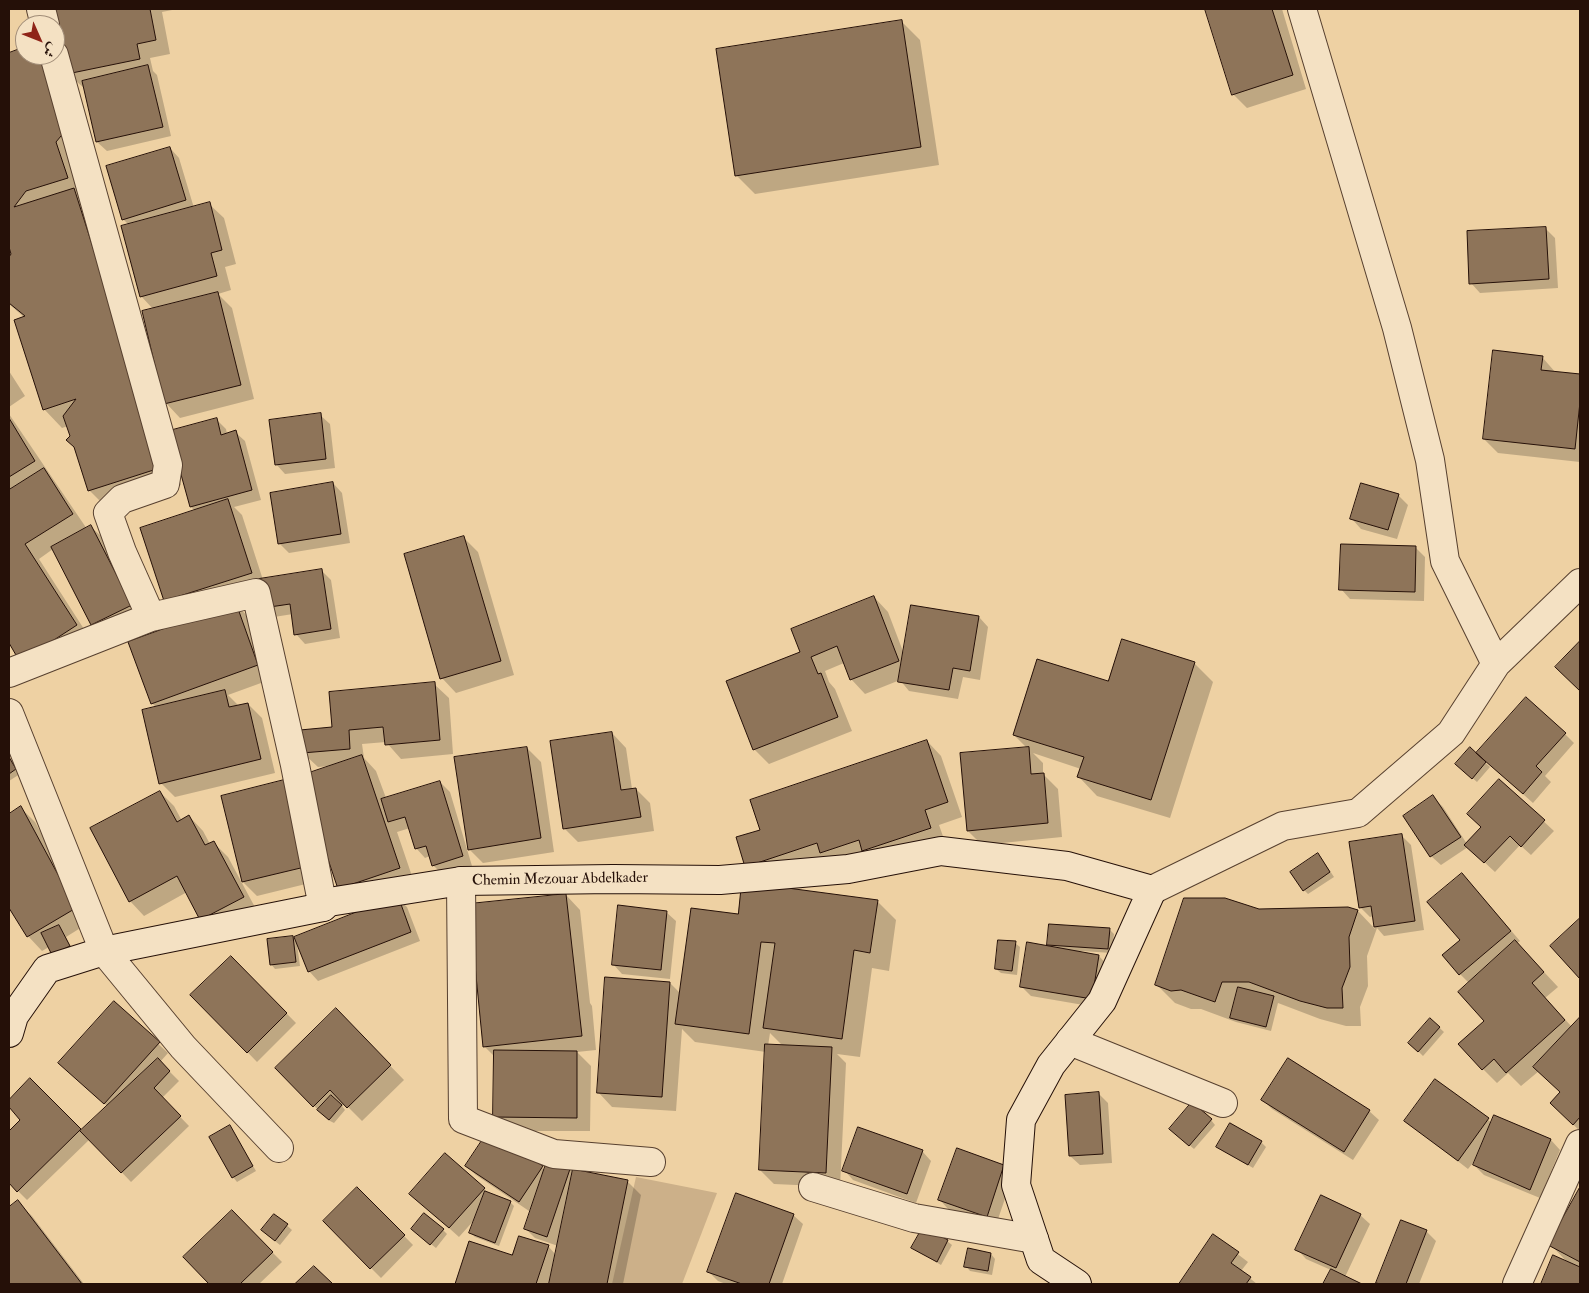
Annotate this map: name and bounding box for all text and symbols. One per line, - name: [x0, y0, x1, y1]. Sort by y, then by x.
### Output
- north arrow: [15, 15, 65, 65]
- text: ش: [39, 39, 61, 61]
- street label: Chemin Mezouar Abdelkader: [472, 869, 648, 891]

